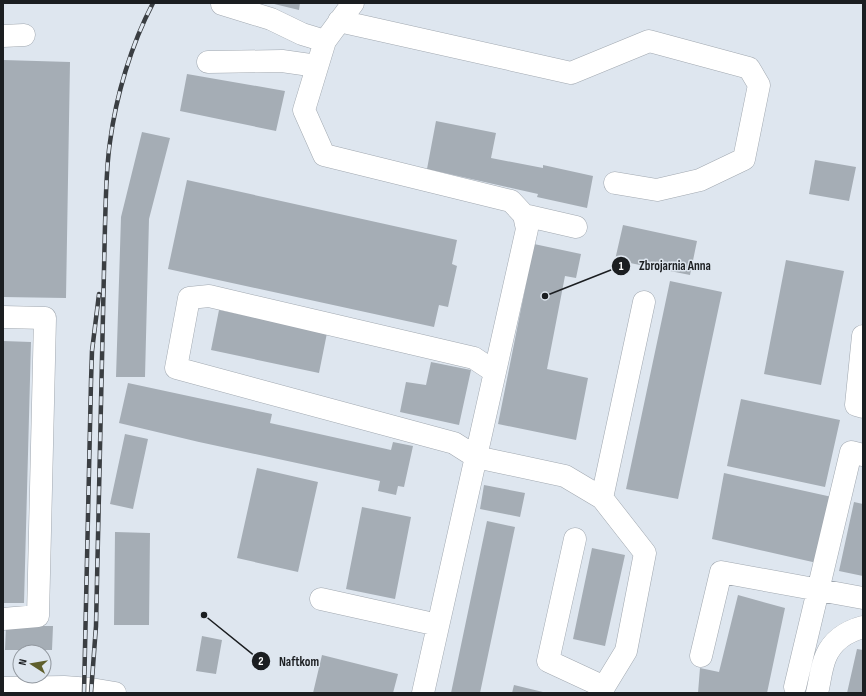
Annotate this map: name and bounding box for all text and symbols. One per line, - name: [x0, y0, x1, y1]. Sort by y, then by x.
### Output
- callout: Zbrojarnia Anna: [611, 253, 719, 278]
- text: Zbrojarnia Anna: [639, 258, 711, 274]
- text: 1: [619, 259, 624, 274]
- north arrow: [12, 644, 52, 684]
- callout: Naftkom: [251, 649, 327, 674]
- text: 2: [258, 654, 264, 669]
- text: Naftkom: [279, 654, 319, 670]
- text: N: [16, 658, 30, 666]

